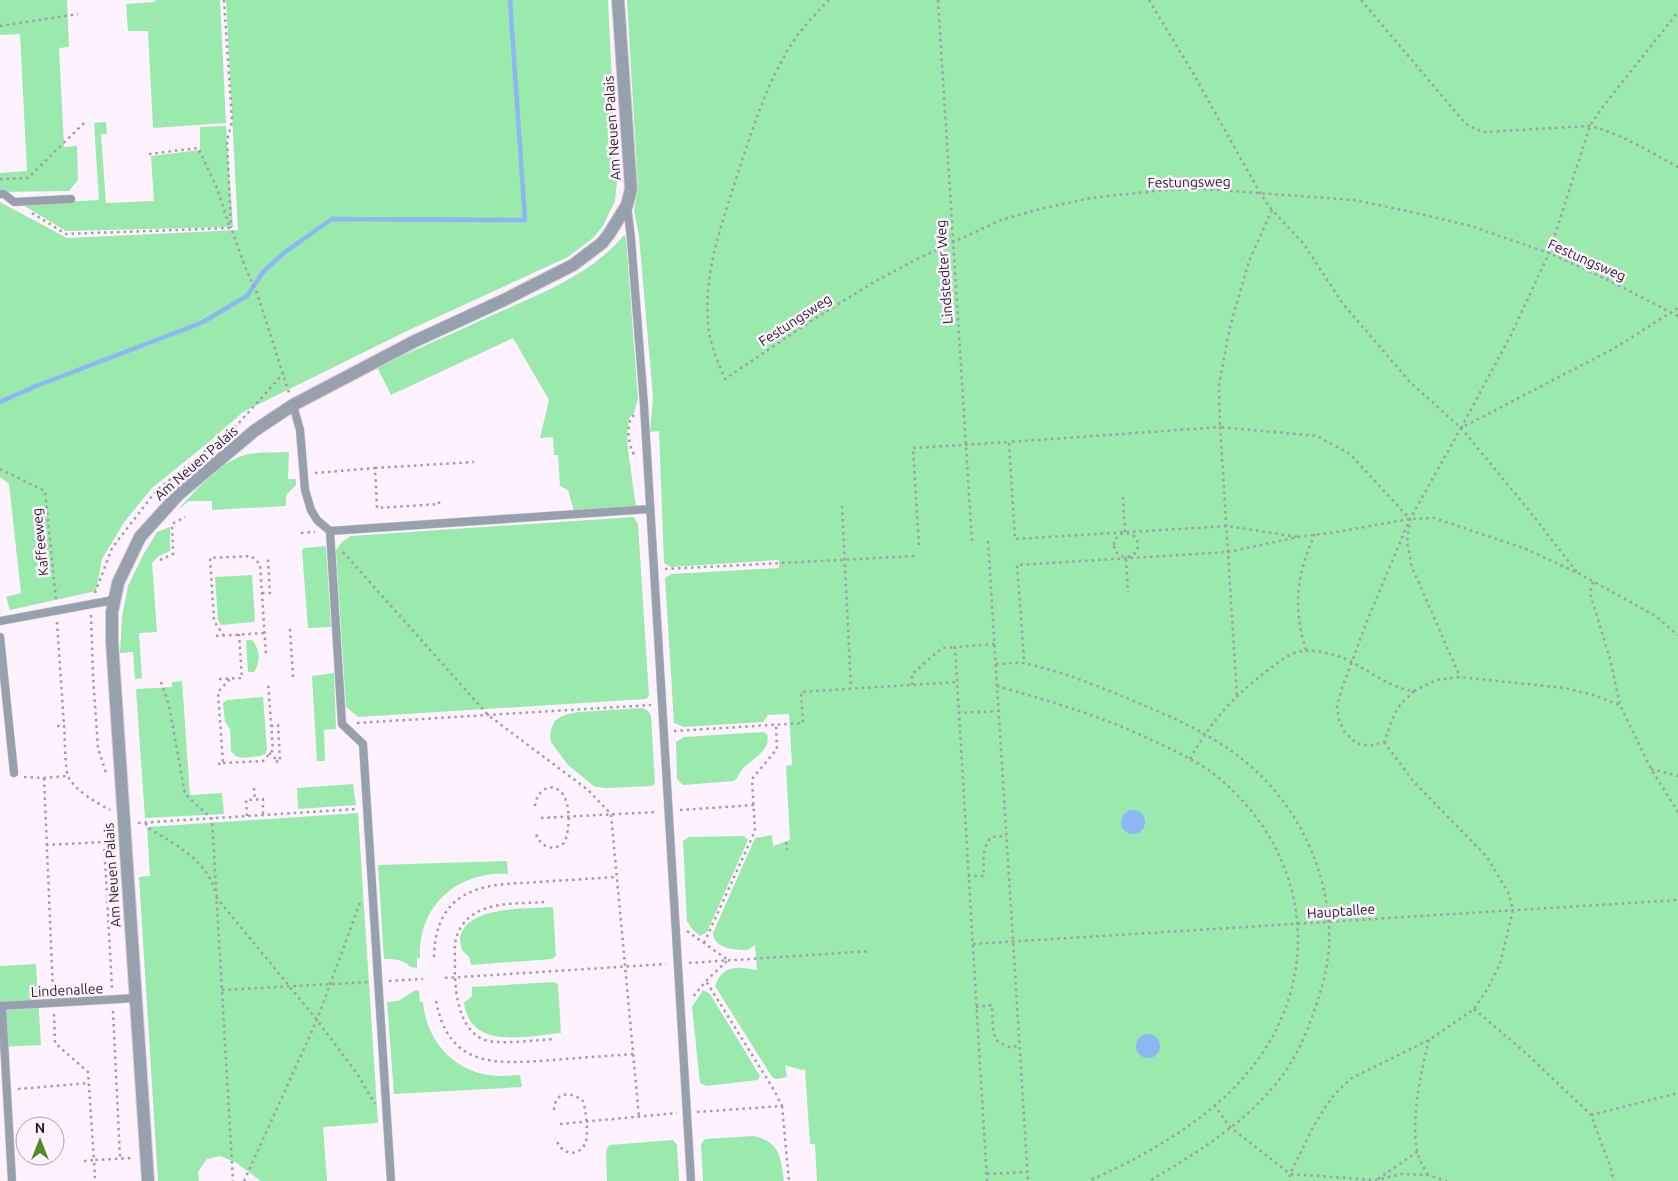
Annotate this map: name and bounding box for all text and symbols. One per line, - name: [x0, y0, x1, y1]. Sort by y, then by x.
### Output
- street label: Am Neuen Palais: [600, 75, 624, 181]
- street label: Festungsweg: [1147, 173, 1231, 191]
- street label: Lindstedter Weg: [932, 219, 956, 325]
- street label: Festungsweg: [1546, 236, 1628, 284]
- street label: Festungsweg: [756, 291, 834, 349]
- street label: Am Neuen Palais: [151, 423, 241, 503]
- street label: Kaffeeweg: [28, 507, 52, 577]
- street label: Am Neuen Palais: [100, 822, 124, 928]
- street label: Hauptallee: [1306, 901, 1376, 921]
- street label: Lindenallee: [30, 980, 104, 1000]
- north arrow: [15, 1116, 65, 1166]
- text: N: [35, 1120, 45, 1136]

